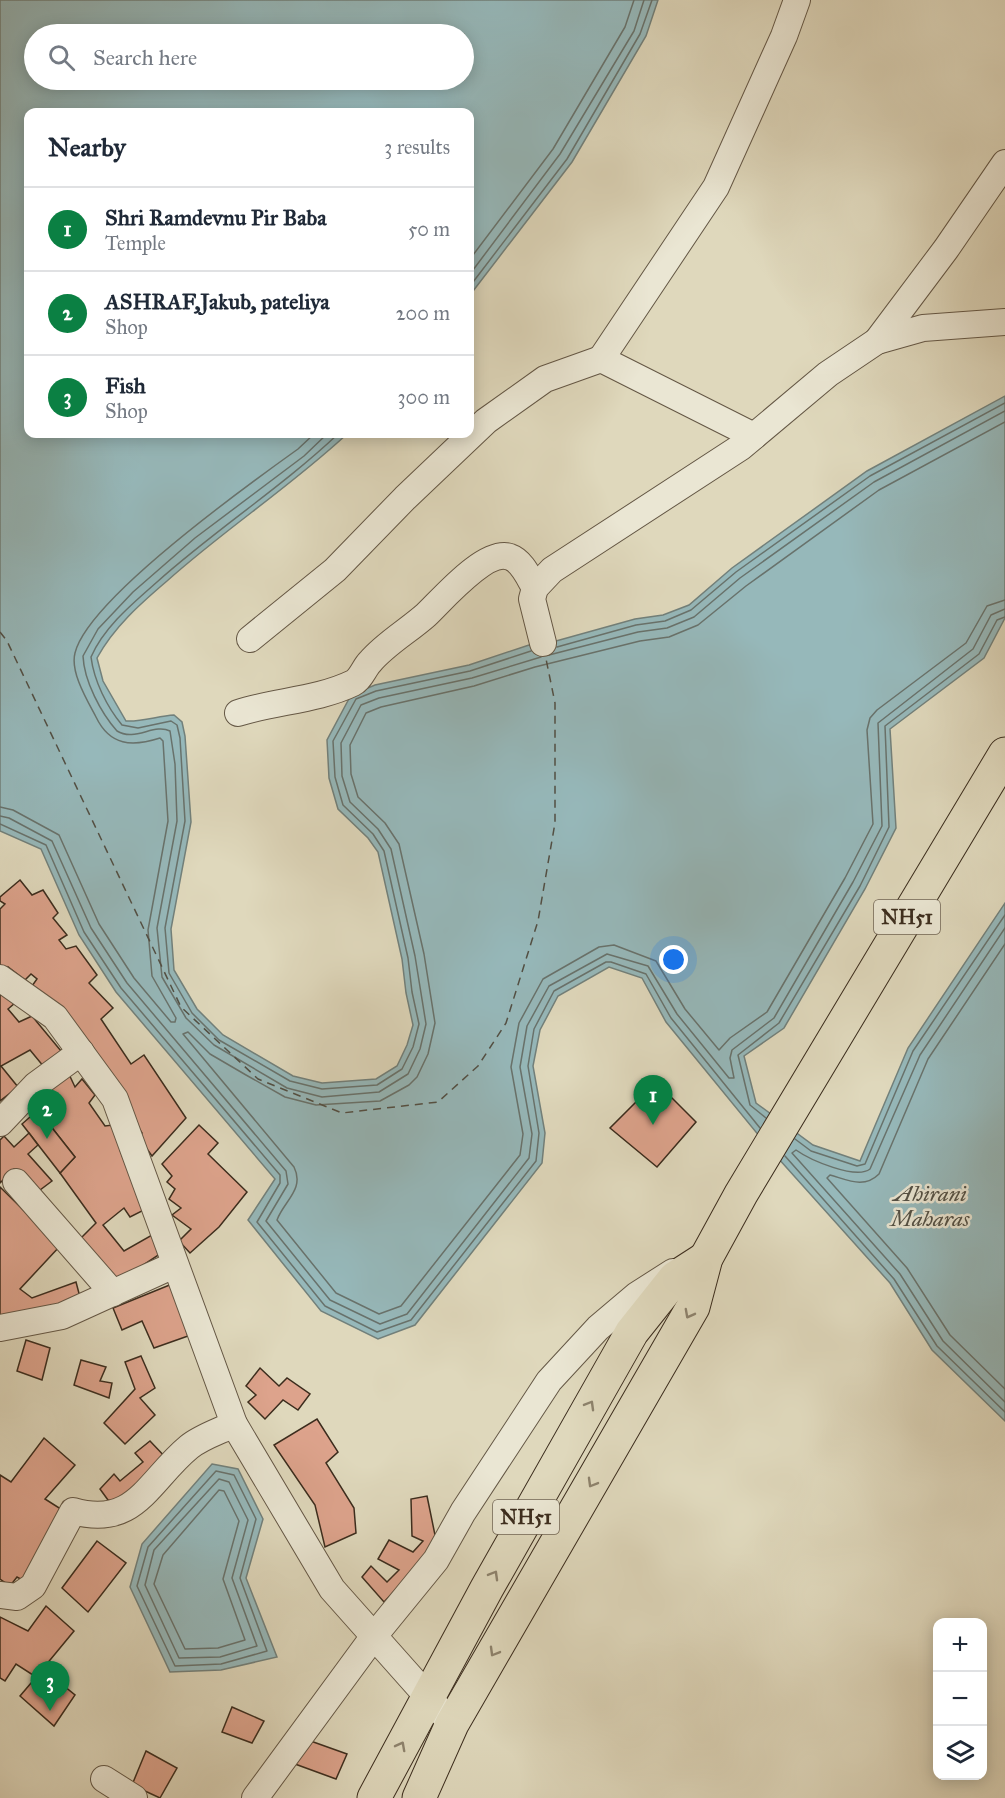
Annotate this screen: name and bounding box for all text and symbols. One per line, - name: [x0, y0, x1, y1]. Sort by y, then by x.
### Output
- search box: [24, 24, 474, 90]
- icon: search: [45, 41, 78, 74]
- text: Search here: [93, 44, 197, 71]
- text: Nearby: [48, 131, 126, 163]
- text: 3 results: [384, 135, 450, 159]
- text: Shri Ramdevnu Pir Baba: [105, 204, 327, 231]
- text: 1: [64, 217, 71, 241]
- text: 50 m: [408, 217, 450, 241]
- text: Temple: [105, 231, 166, 255]
- text: ASHRAF,Jakub, pateliya: [105, 288, 330, 315]
- text: 2: [63, 301, 72, 325]
- text: 200 m: [396, 301, 450, 325]
- text: Shop: [105, 315, 148, 339]
- text: Fish: [105, 372, 146, 399]
- text: 3: [64, 385, 72, 409]
- text: 300 m: [398, 385, 450, 409]
- text: Shop: [105, 399, 148, 423]
- road number: NH51: [874, 900, 940, 934]
- your location: [659, 945, 688, 974]
- pin: 1: [634, 1076, 672, 1125]
- pin: 2: [28, 1090, 66, 1139]
- water label: Ahirani Maharas: [889, 1180, 970, 1232]
- one-way arrow: [685, 1307, 696, 1318]
- one-way arrow: [583, 1401, 594, 1411]
- one-way arrow: [587, 1477, 599, 1487]
- road number: NH51: [493, 1500, 559, 1534]
- one-way arrow: [487, 1571, 498, 1581]
- map controls: [933, 1618, 987, 1780]
- button: +: [933, 1618, 987, 1672]
- one-way arrow: [490, 1645, 501, 1656]
- pin: 3: [31, 1662, 70, 1711]
- button: −: [933, 1672, 987, 1726]
- button: layers: [933, 1726, 987, 1780]
- one-way arrow: [394, 1742, 405, 1752]

